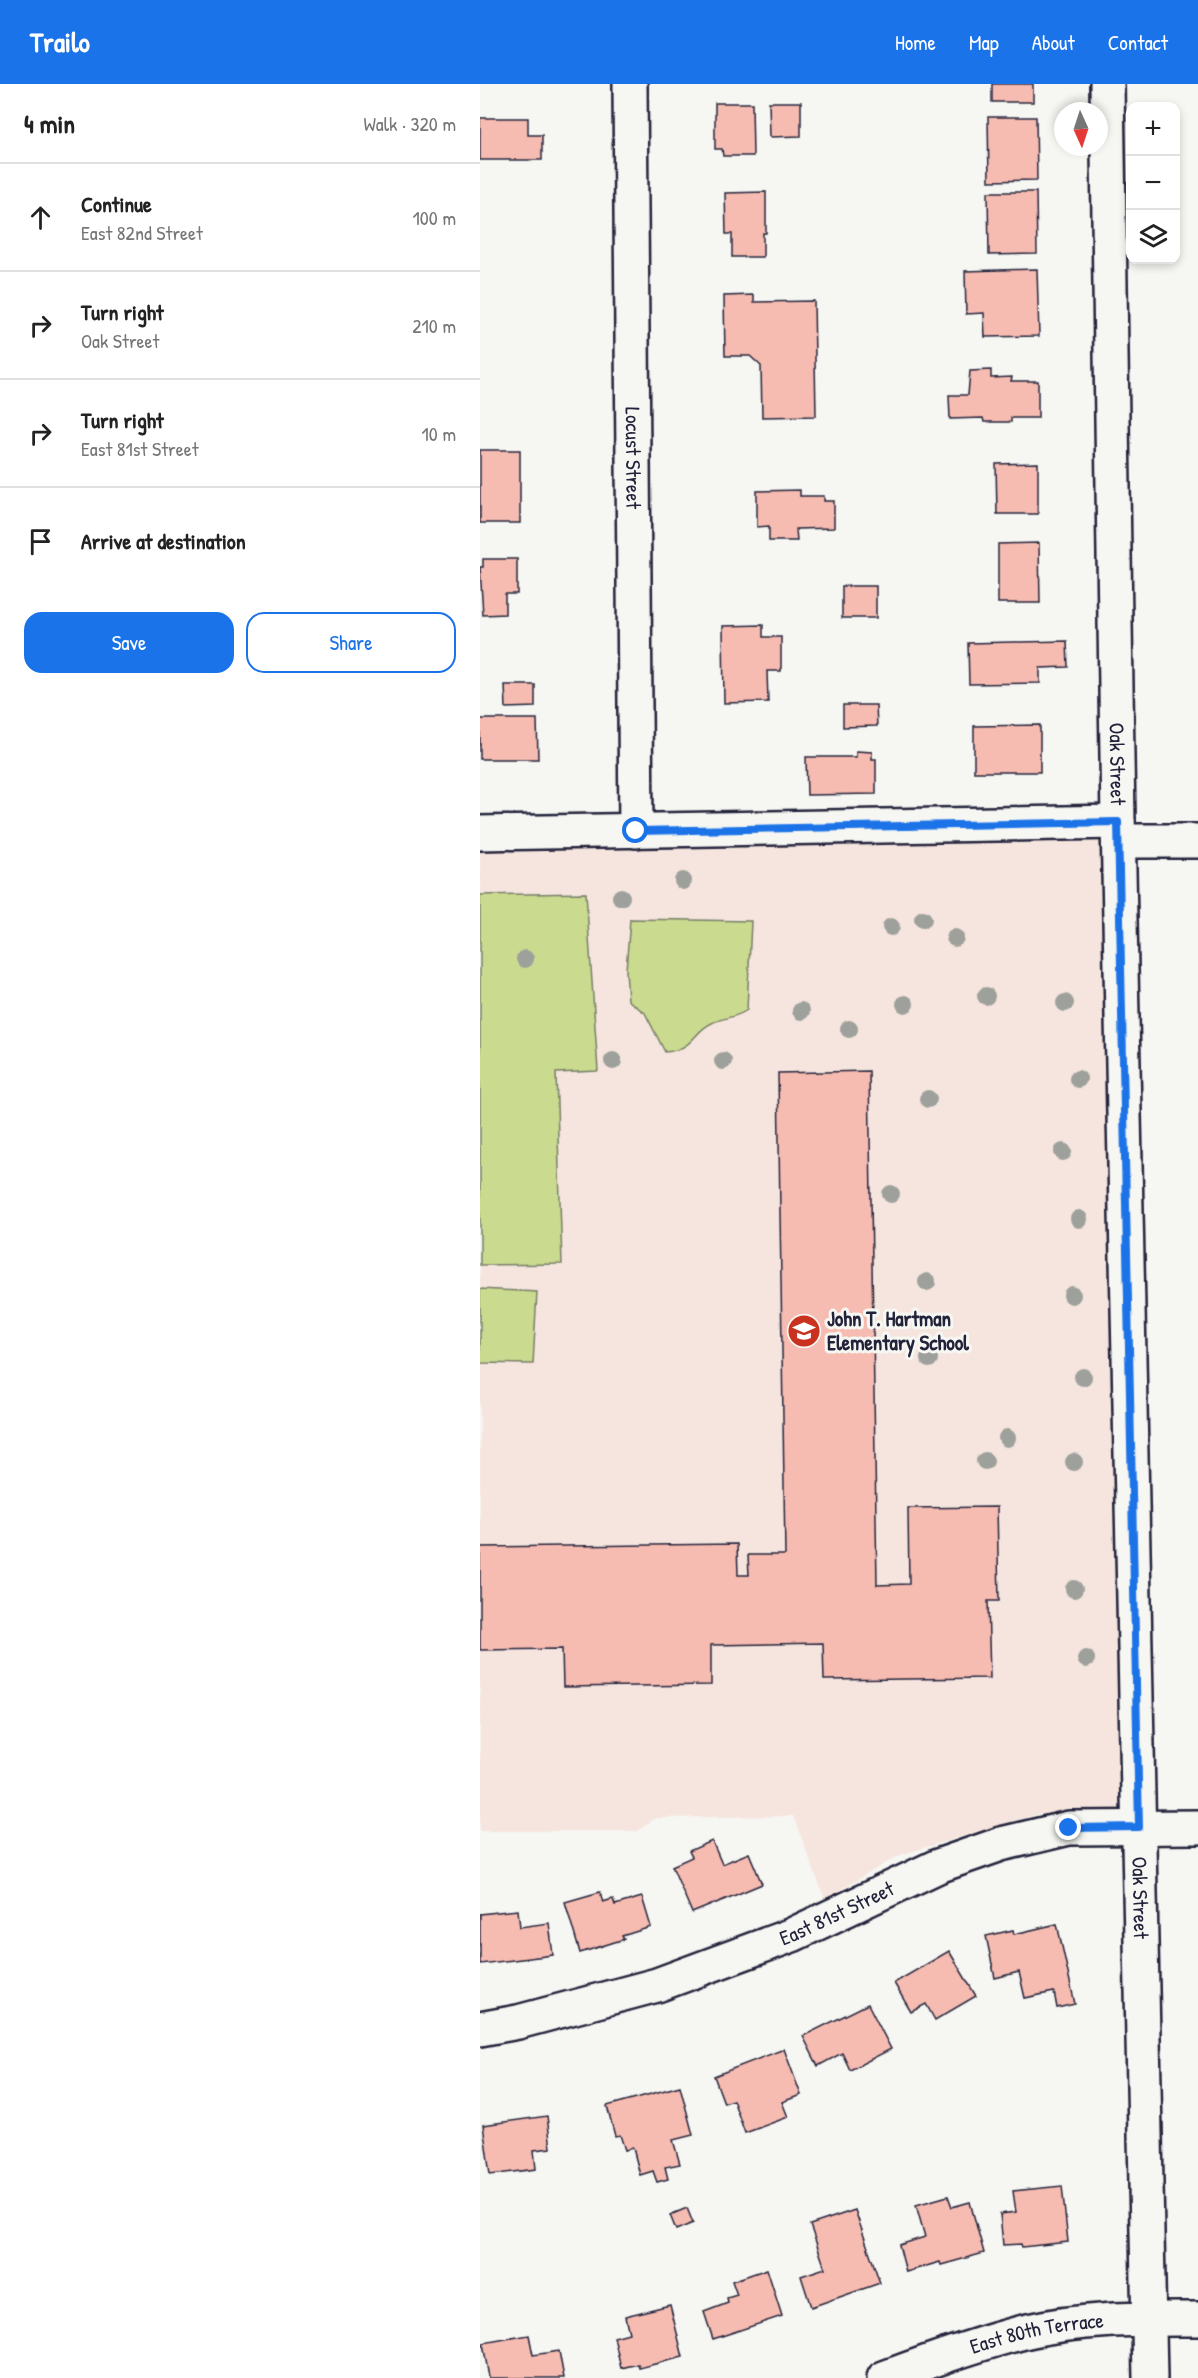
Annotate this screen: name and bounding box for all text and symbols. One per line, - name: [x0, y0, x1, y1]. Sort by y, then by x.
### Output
- text: Trailo: [30, 23, 90, 61]
- text: Home: [895, 28, 936, 57]
- text: Map: [969, 28, 999, 57]
- text: About: [1032, 28, 1075, 57]
- text: Contact: [1108, 28, 1168, 57]
- north arrow: [1054, 102, 1108, 156]
- map controls: [1126, 102, 1180, 264]
- button: +: [1126, 102, 1180, 156]
- text: 4 min: [24, 106, 75, 141]
- text: Walk · 320 m: [364, 110, 456, 137]
- button: −: [1126, 156, 1180, 210]
- text: Continue: [81, 189, 152, 219]
- icon: ahead: [24, 201, 57, 234]
- text: 100 m: [413, 204, 456, 231]
- button: layers: [1126, 210, 1180, 264]
- text: East 82nd Street: [81, 219, 203, 246]
- text: Turn right: [81, 297, 164, 327]
- icon: right: [24, 309, 57, 342]
- text: 210 m: [412, 312, 456, 339]
- text: Oak Street: [81, 327, 159, 354]
- text: Turn right: [81, 405, 164, 435]
- street label: Locust Street: [619, 407, 648, 510]
- icon: right: [24, 417, 57, 450]
- text: 10 m: [422, 420, 456, 447]
- text: East 81st Street: [81, 435, 199, 462]
- icon: arrive: [24, 525, 57, 558]
- text: Arrive at destination: [81, 526, 246, 556]
- button: Save: [24, 612, 234, 673]
- button: Share: [246, 612, 456, 673]
- street label: Oak Street: [1103, 723, 1133, 806]
- route start: [622, 817, 648, 843]
- place label: John T. Hartman Elementary School: [827, 1304, 969, 1358]
- school or university icon: John T. Hartman Elementary School: [786, 1313, 822, 1349]
- route end: [1055, 1814, 1081, 1840]
- street label: Oak Street: [1125, 1856, 1156, 1940]
- street label: East 81st Street: [775, 1874, 899, 1952]
- street label: East 80th Terrace: [966, 2306, 1105, 2361]

